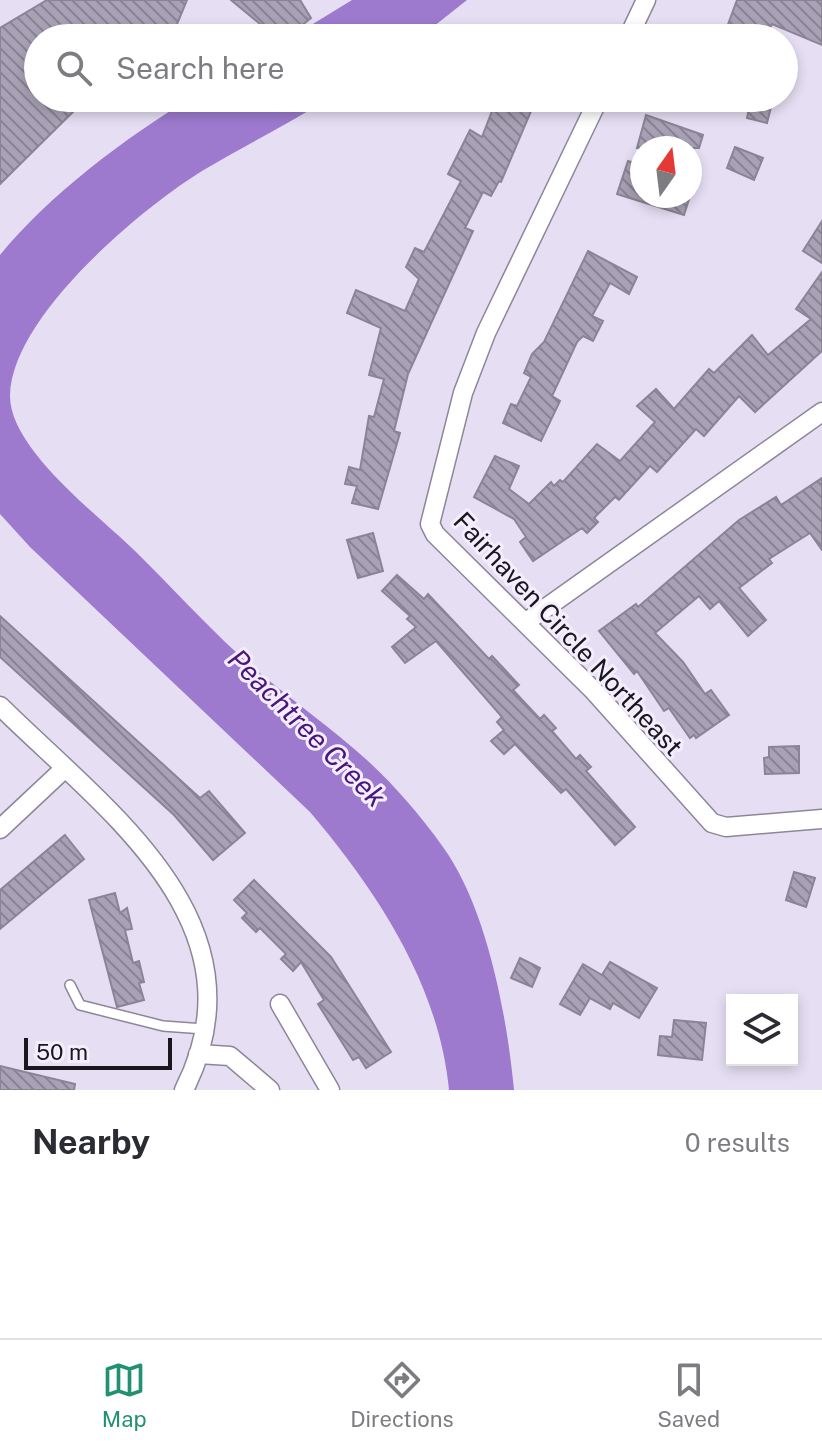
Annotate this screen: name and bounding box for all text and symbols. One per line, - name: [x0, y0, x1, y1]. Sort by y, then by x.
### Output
- search box: [24, 24, 798, 112]
- icon: search: [52, 46, 96, 90]
- text: Search here: [116, 50, 284, 86]
- north arrow: [630, 136, 702, 208]
- street label: Fairhaven Circle Northeast: [447, 506, 689, 762]
- water label: Peachtree Creek: [222, 642, 393, 813]
- map controls: [726, 994, 798, 1066]
- button: layers: [726, 994, 798, 1066]
- scale bar: [24, 1034, 172, 1070]
- text: 50 m: [36, 1039, 88, 1065]
- text: Nearby: [32, 1122, 150, 1162]
- text: 0 results: [685, 1127, 790, 1158]
- tab: Map: [102, 1358, 147, 1432]
- tab: Directions: [350, 1358, 454, 1432]
- tab: Saved: [657, 1358, 720, 1432]

